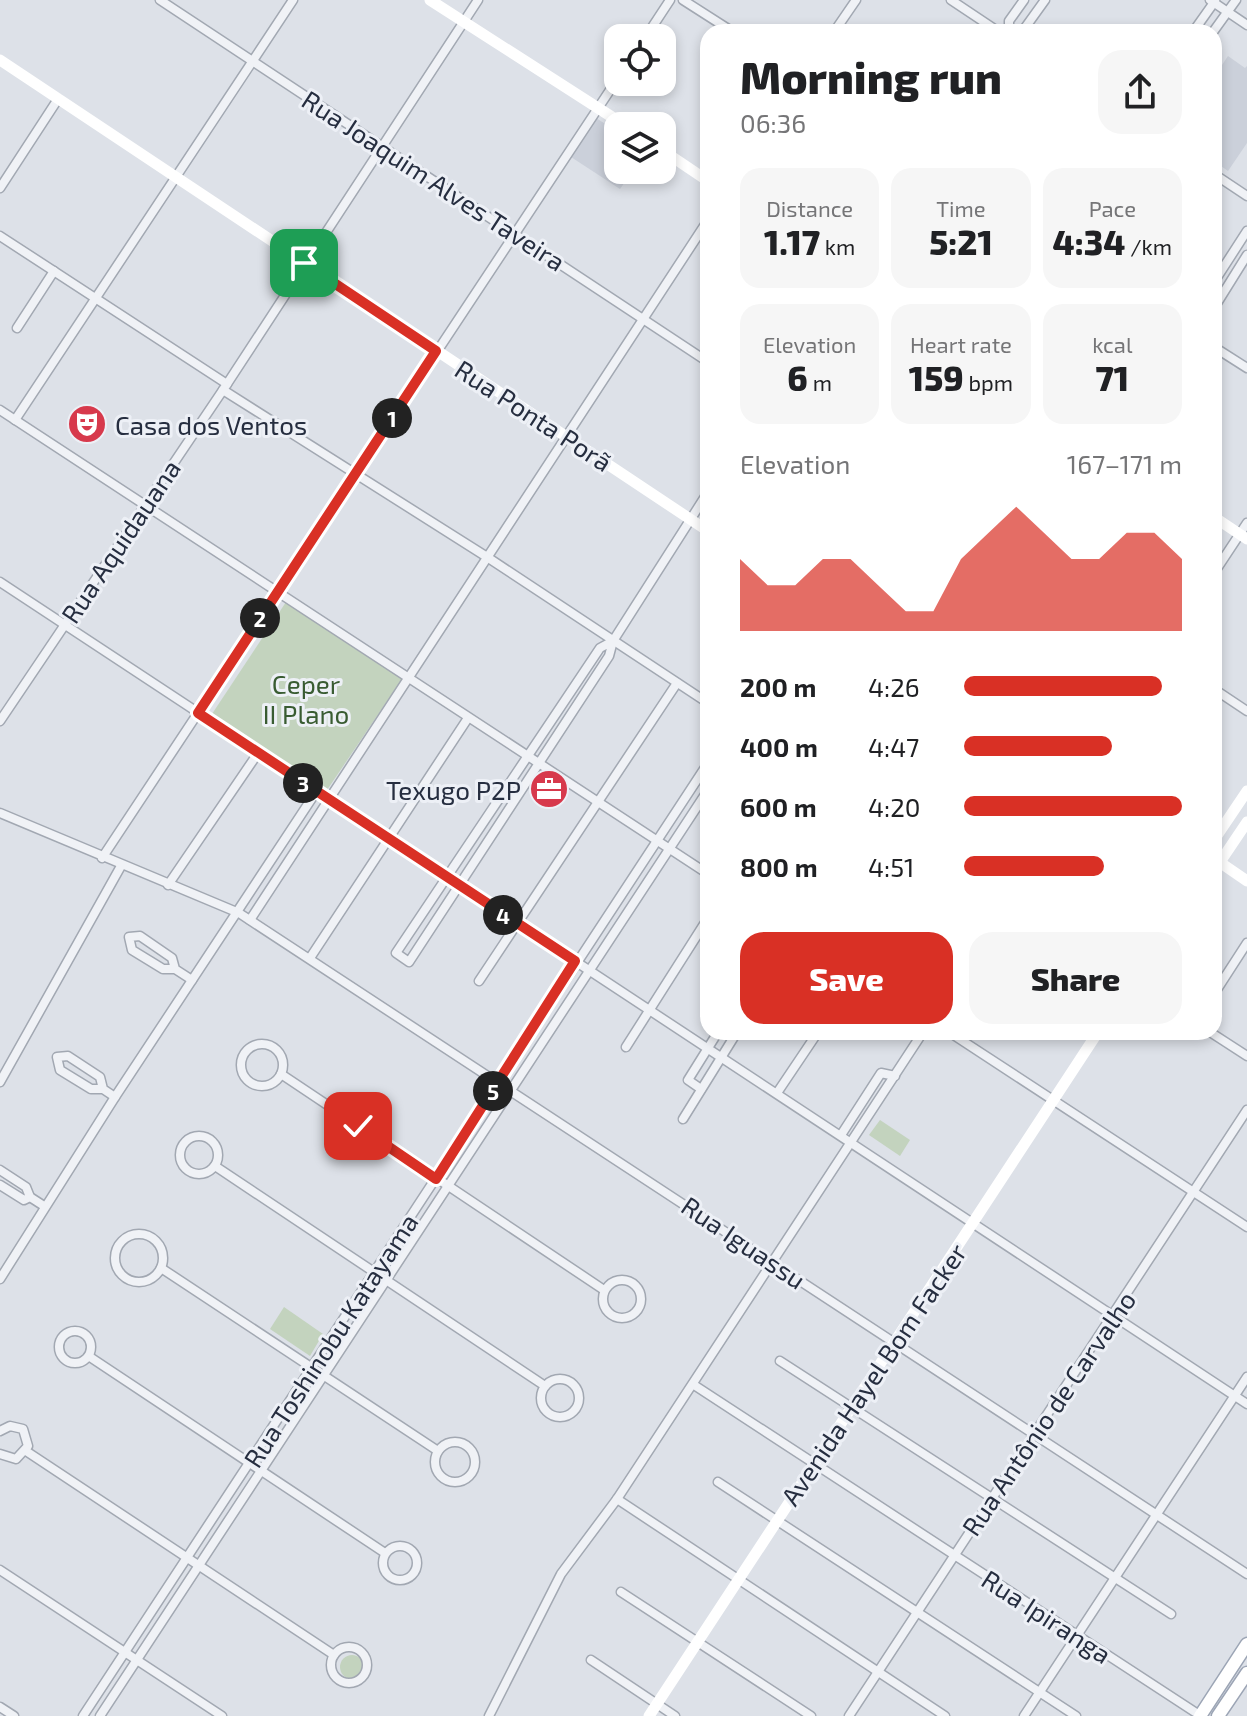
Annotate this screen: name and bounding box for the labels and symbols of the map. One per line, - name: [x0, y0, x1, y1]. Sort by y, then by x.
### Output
- street label: Rua Joaquim Alves Taveira: [297, 83, 571, 277]
- pin: [270, 229, 338, 297]
- street label: Rua Ponta Porã: [450, 353, 618, 477]
- pin: 1: [372, 398, 412, 438]
- theatre icon: Casa dos Ventos: [66, 403, 108, 445]
- place label: Casa dos Ventos: [115, 409, 307, 440]
- street label: Rua Aquidauana: [54, 453, 186, 629]
- pin: 2: [240, 598, 280, 638]
- park label: Ceper II Plano: [263, 668, 349, 729]
- pin: 3: [283, 763, 323, 803]
- office icon: Texugo P2P: [528, 768, 570, 810]
- place label: Texugo P2P: [386, 774, 521, 805]
- pin: 4: [483, 895, 523, 935]
- pin: 5: [473, 1071, 513, 1111]
- pin: [324, 1092, 392, 1160]
- street label: Rua Iguassu: [676, 1189, 812, 1295]
- street label: Rua Toshinobu Katayama: [236, 1207, 424, 1473]
- street label: Avenida Hayel Bom Facker: [774, 1237, 972, 1511]
- street label: Rua Antônio de Carvalho: [955, 1285, 1141, 1541]
- street label: Rua Ipiranga: [977, 1563, 1117, 1669]

